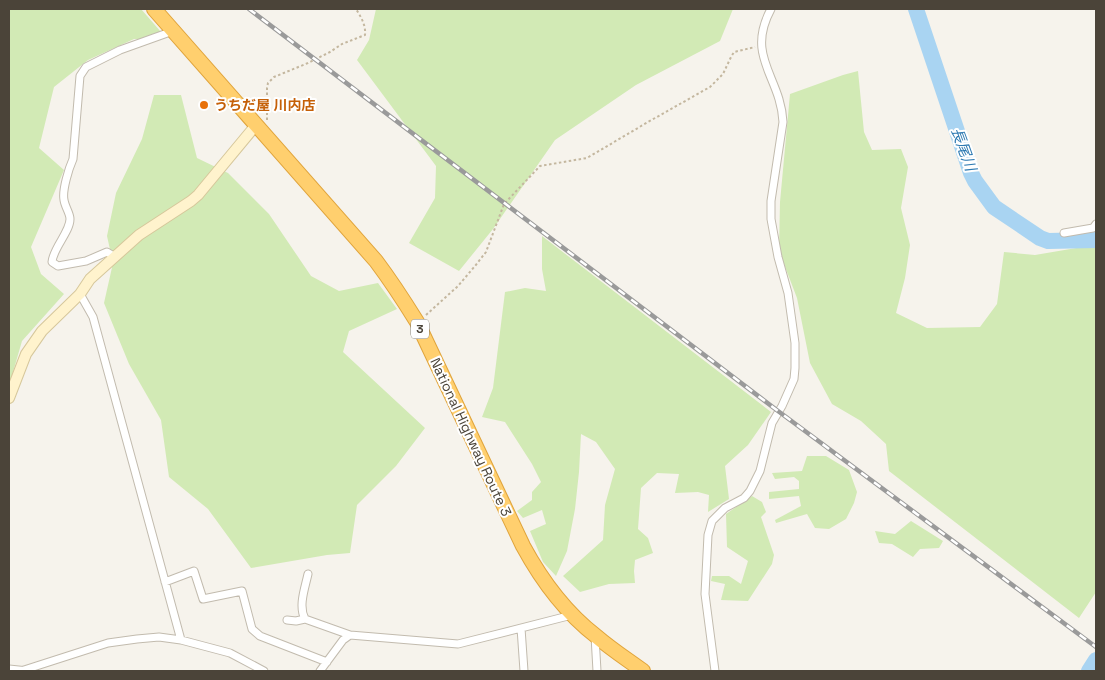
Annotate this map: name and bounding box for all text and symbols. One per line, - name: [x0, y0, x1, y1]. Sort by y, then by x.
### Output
- place label: うちだ屋 川内店: [214, 96, 316, 114]
- marker: うちだ屋 川内店: [198, 99, 210, 111]
- water label: 長尾川: [947, 125, 981, 175]
- road number: 3: [411, 320, 429, 338]
- street label: National Highway Route 3: [426, 355, 516, 519]

